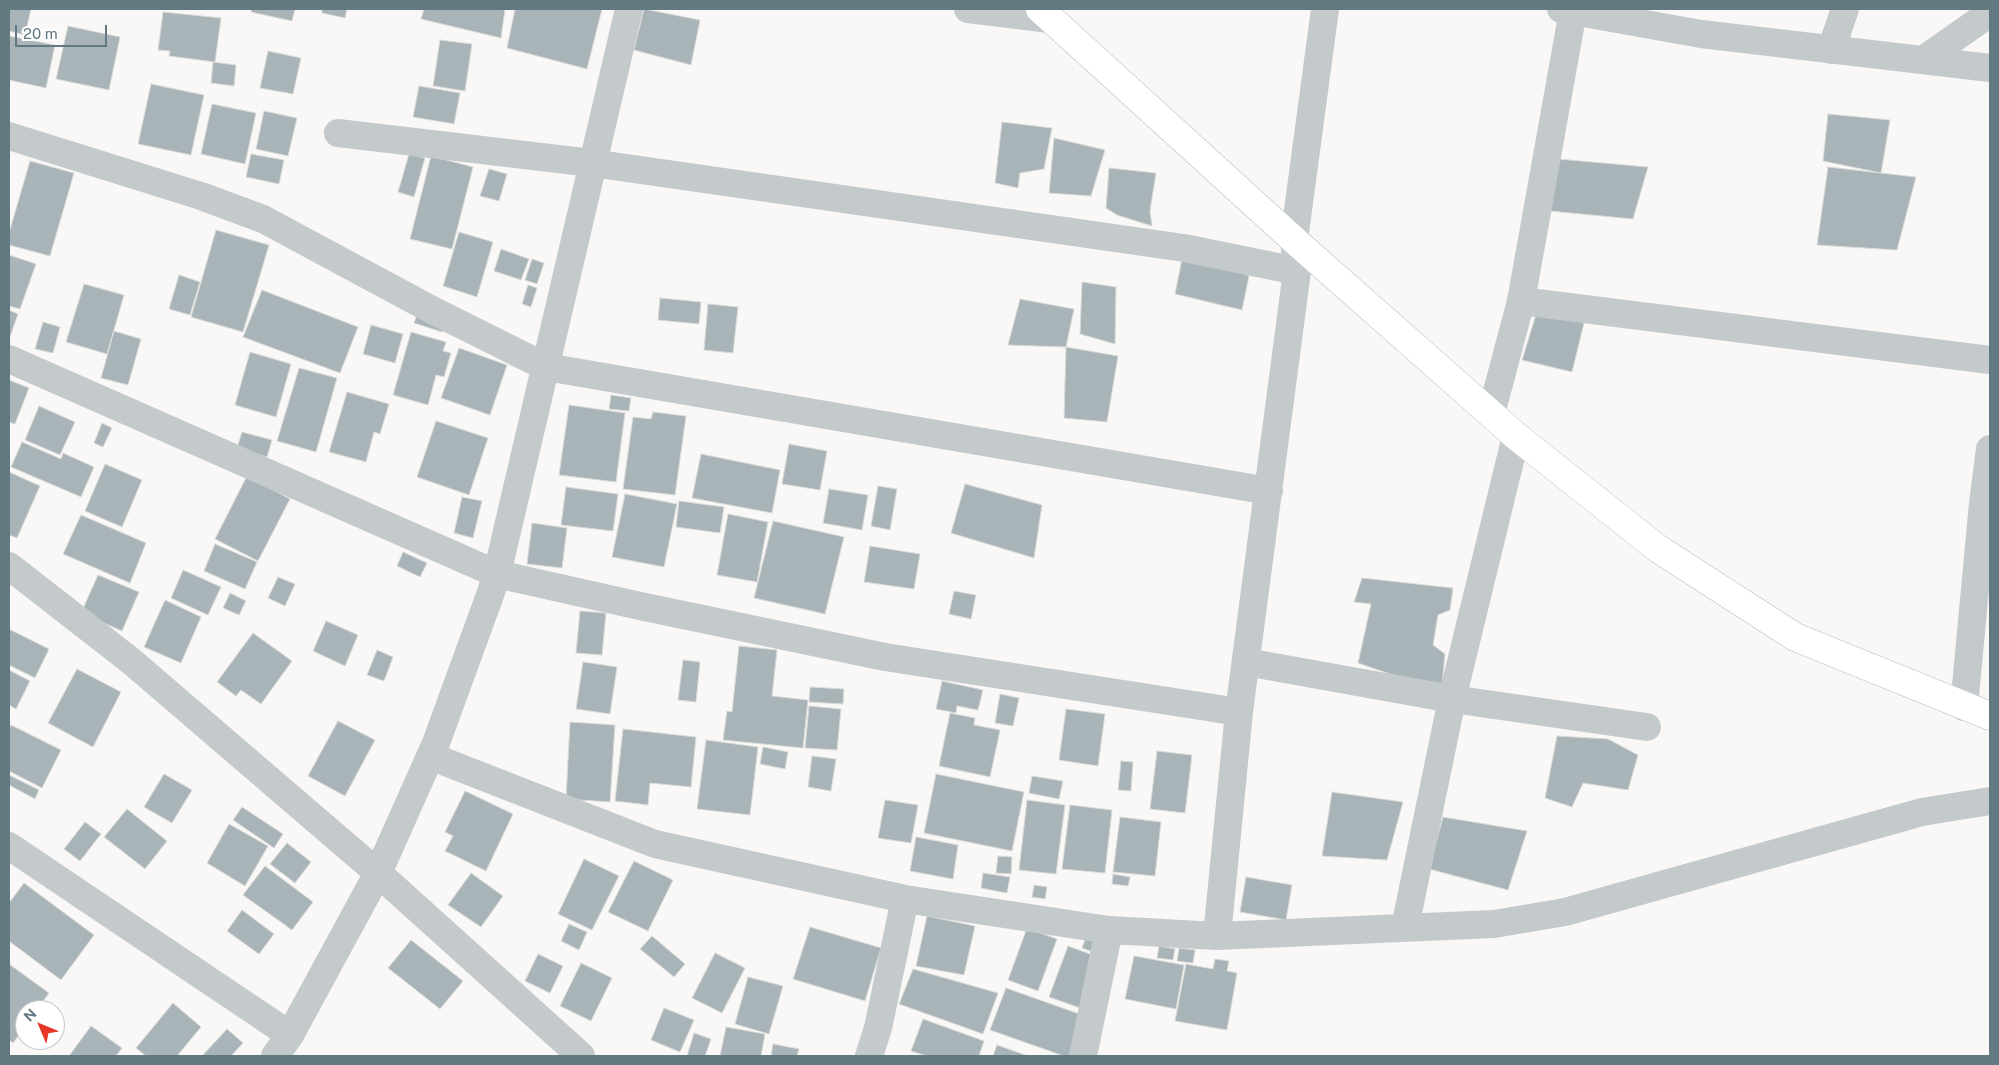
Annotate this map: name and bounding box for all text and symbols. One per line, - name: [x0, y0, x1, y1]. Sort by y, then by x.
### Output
- scale bar: [18, 15, 110, 47]
- text: 20 m: [23, 25, 58, 42]
- north arrow: [15, 1000, 65, 1050]
- text: N: [21, 1006, 40, 1025]

